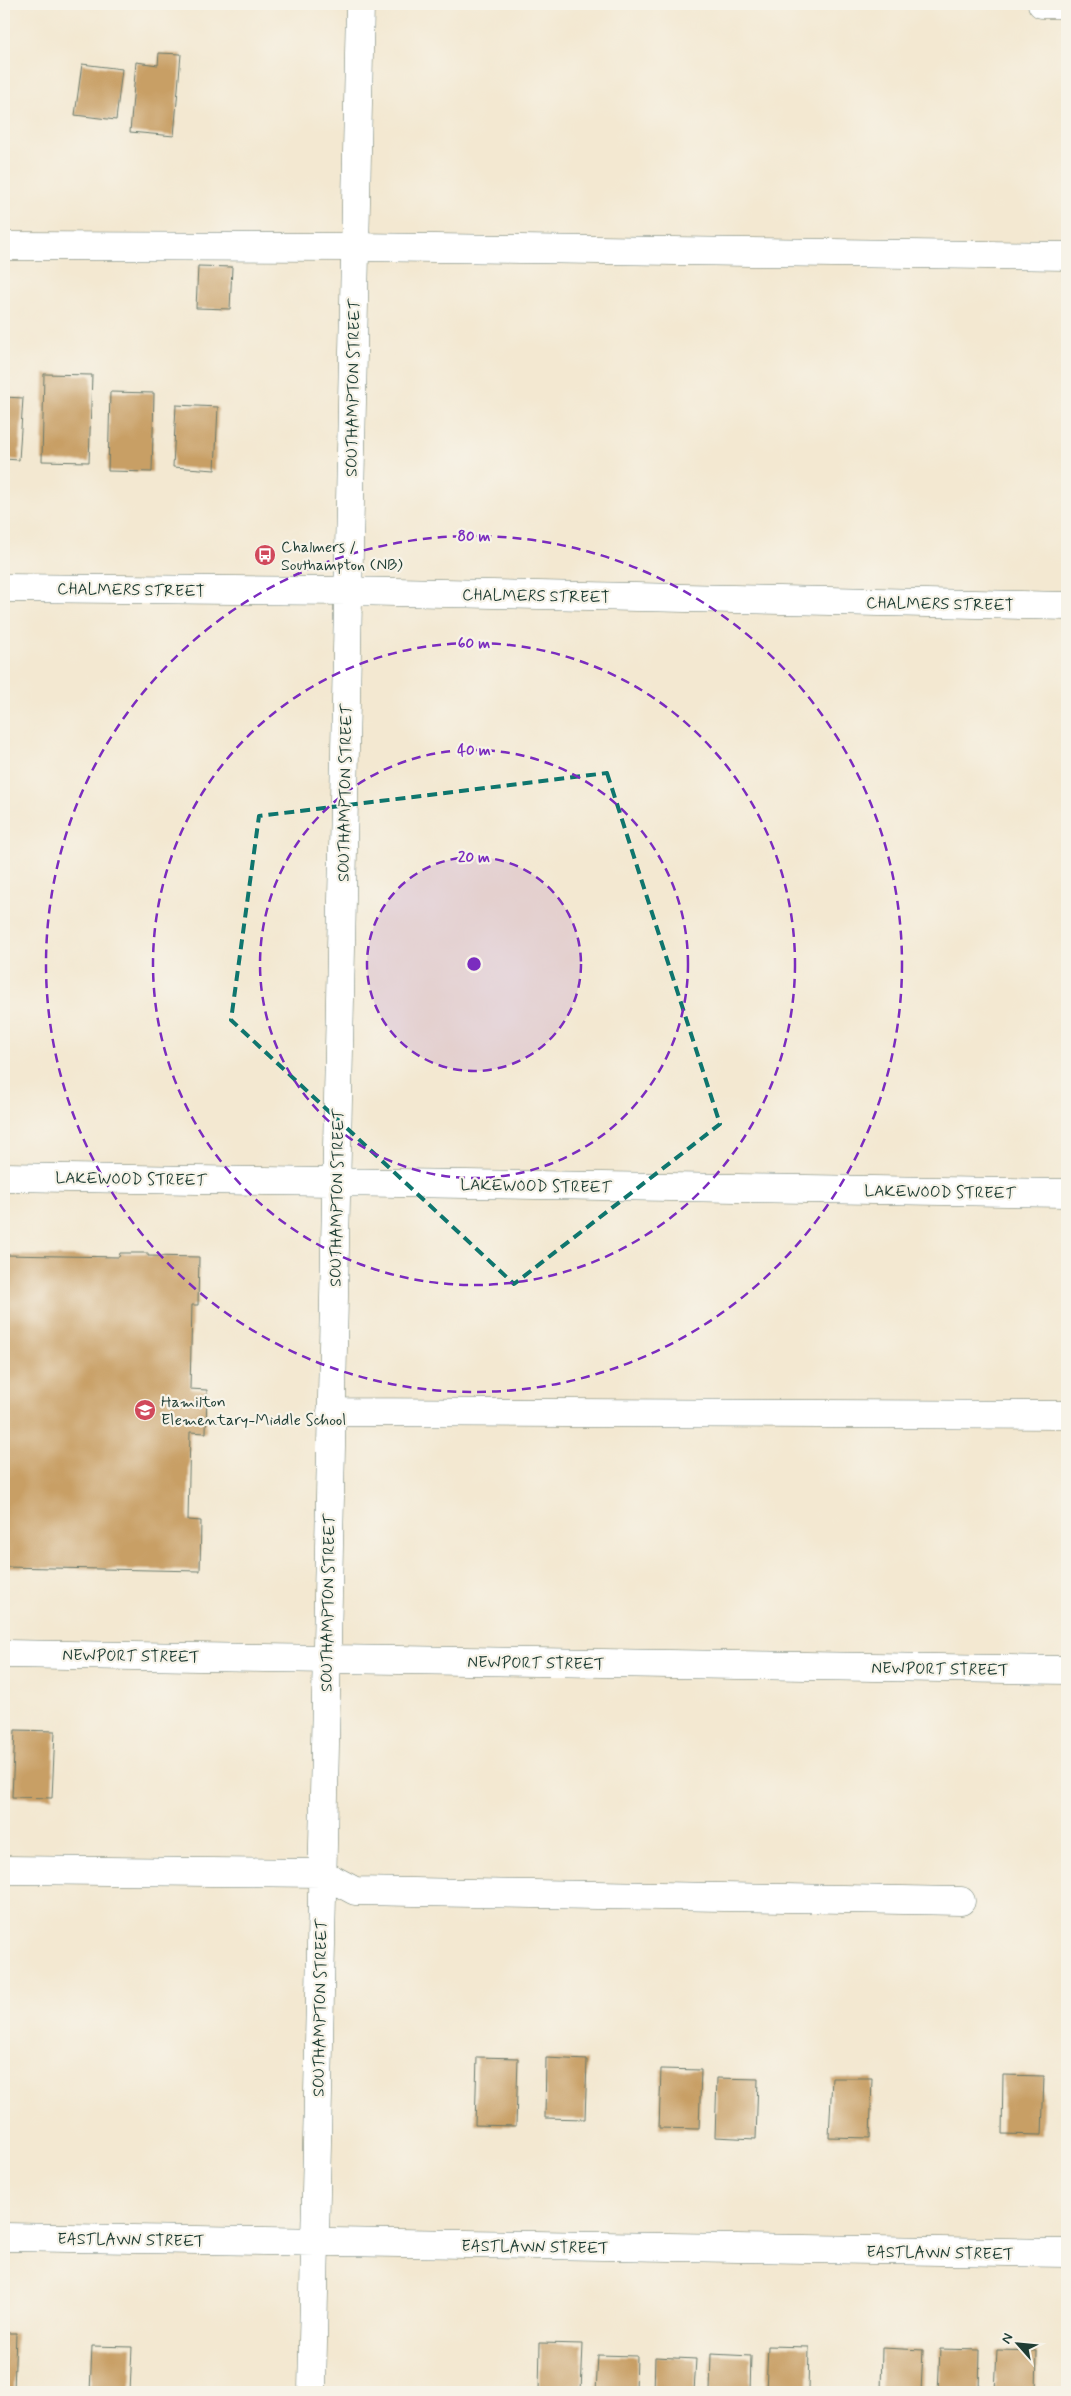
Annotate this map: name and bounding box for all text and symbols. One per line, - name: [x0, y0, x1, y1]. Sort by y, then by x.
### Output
- street label: SOUTHAMPTON STREET: [341, 298, 366, 477]
- text: 80 m: [457, 527, 491, 547]
- place label: Chalmers / Southampton (NB): [281, 537, 403, 576]
- bus stop icon: Chalmers / Southampton (NB): [253, 543, 277, 567]
- street label: CHALMERS STREET: [57, 579, 205, 602]
- street label: CHALMERS STREET: [462, 585, 610, 608]
- street label: CHALMERS STREET: [866, 593, 1014, 616]
- text: 60 m: [458, 634, 490, 654]
- street label: SOUTHAMPTON STREET: [333, 703, 358, 882]
- text: 40 m: [457, 741, 491, 761]
- text: 20 m: [458, 848, 490, 868]
- centre of rings: [465, 955, 483, 973]
- street label: SOUTHAMPTON STREET: [325, 1108, 350, 1287]
- street label: LAKEWOOD STREET: [55, 1168, 208, 1191]
- street label: LAKEWOOD STREET: [460, 1175, 613, 1198]
- street label: LAKEWOOD STREET: [864, 1181, 1017, 1204]
- place label: Hamilton Elementary-Middle School: [161, 1392, 346, 1431]
- school or university icon: Hamilton Elementary-Middle School: [133, 1398, 157, 1422]
- street label: SOUTHAMPTON STREET: [316, 1513, 341, 1692]
- street label: NEWPORT STREET: [62, 1645, 200, 1668]
- street label: NEWPORT STREET: [467, 1652, 605, 1675]
- street label: NEWPORT STREET: [871, 1658, 1009, 1681]
- street label: SOUTHAMPTON STREET: [308, 1918, 333, 2097]
- street label: EASTLAWN STREET: [57, 2229, 205, 2252]
- street label: EASTLAWN STREET: [461, 2236, 609, 2259]
- street label: EASTLAWN STREET: [866, 2242, 1014, 2265]
- north arrow: [994, 2318, 1044, 2368]
- text: N: [997, 2330, 1017, 2347]

